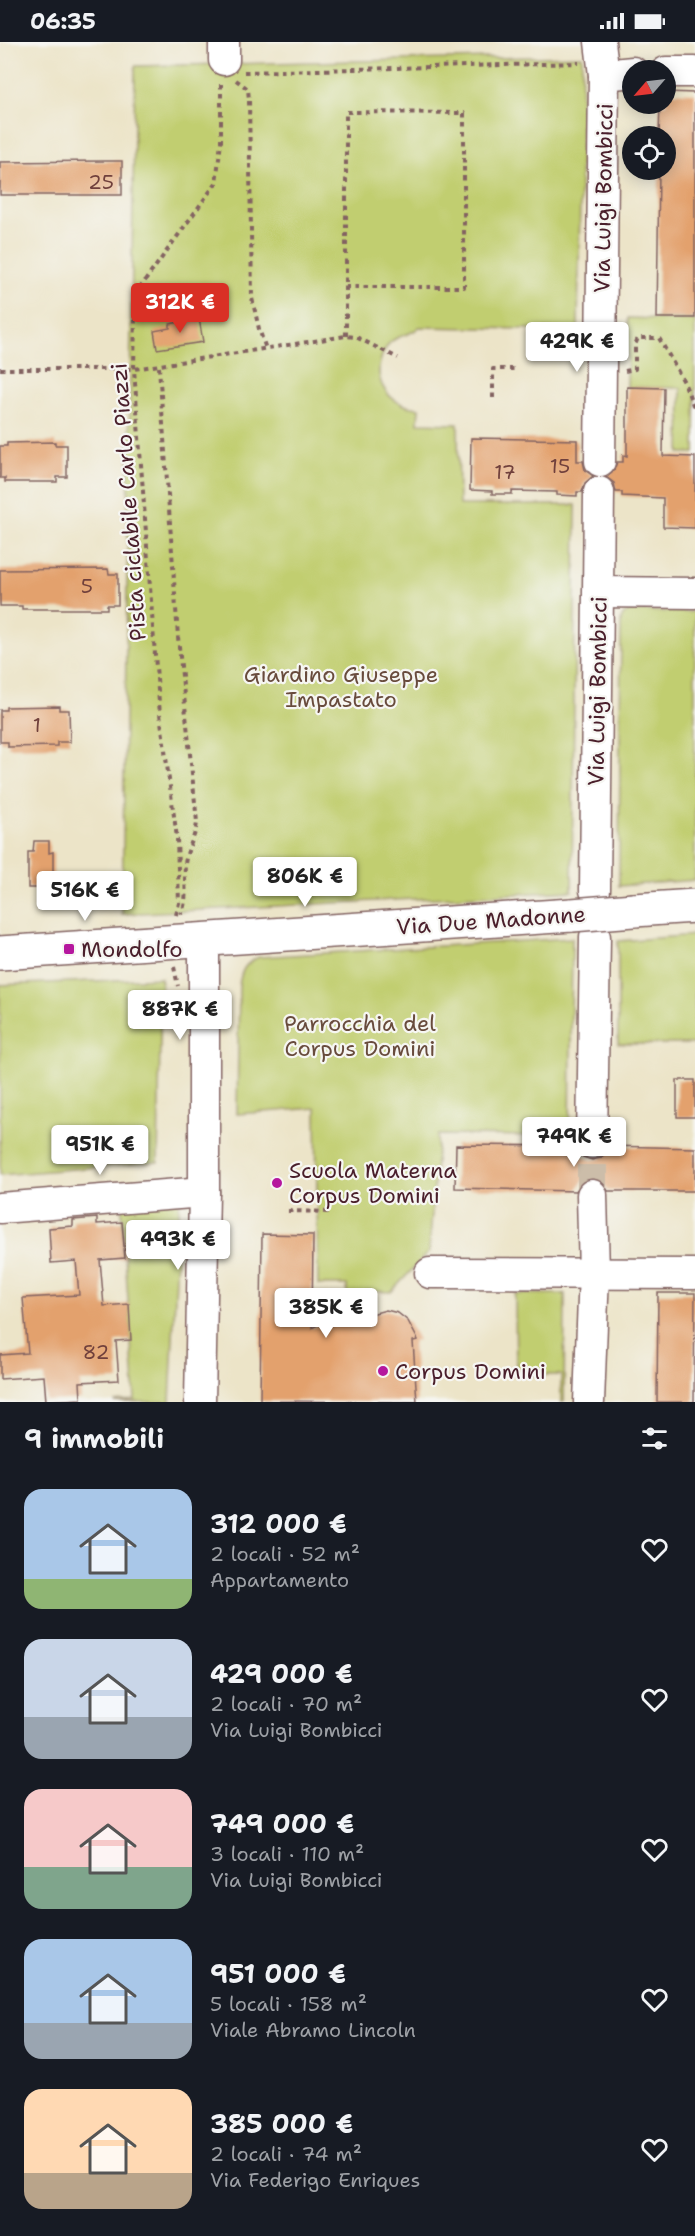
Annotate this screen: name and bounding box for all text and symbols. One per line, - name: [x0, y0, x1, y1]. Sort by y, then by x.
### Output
- text: 06:35: [30, 7, 96, 36]
- north arrow: [622, 60, 676, 114]
- map controls: [622, 60, 676, 180]
- street label: Via Luigi Bombicci: [587, 103, 620, 293]
- button: locate: [622, 126, 676, 180]
- house number: 25: [88, 169, 114, 195]
- pin: 312K €: [131, 283, 229, 334]
- text: 312K €: [145, 289, 215, 315]
- pin: 429K €: [528, 322, 626, 373]
- text: 429K €: [540, 328, 614, 354]
- street label: Pista ciclabile Carlo Piazzi: [104, 362, 153, 642]
- house number: 15: [550, 453, 570, 479]
- house number: 17: [494, 459, 516, 485]
- house number: 5: [81, 573, 93, 599]
- street label: Via Luigi Bombicci: [581, 596, 614, 786]
- park label: Giardino Giuseppe Impastato: [244, 660, 438, 714]
- house number: 1: [33, 712, 41, 738]
- pin: 806K €: [256, 857, 354, 908]
- text: 806K €: [267, 863, 343, 889]
- pin: 516K €: [36, 871, 134, 922]
- text: 516K €: [51, 877, 119, 903]
- street label: Via Due Madonne: [395, 899, 587, 942]
- place label: Mondolfo: [81, 935, 183, 964]
- marker: Mondolfo: [62, 942, 76, 956]
- pin: 887K €: [131, 990, 229, 1041]
- text: 887K €: [142, 996, 218, 1022]
- park label: Parrocchia del Corpus Domini: [284, 1009, 436, 1063]
- pin: 749K €: [525, 1117, 623, 1168]
- text: 749K €: [536, 1123, 612, 1149]
- pin: 951K €: [51, 1125, 149, 1176]
- text: 951K €: [65, 1131, 135, 1157]
- place label: Scuola Materna Corpus Domini: [289, 1156, 457, 1210]
- marker: Scuola Materna Corpus Domini: [270, 1176, 284, 1190]
- pin: 493K €: [129, 1220, 227, 1271]
- text: 493K €: [140, 1226, 216, 1252]
- pin: 385K €: [277, 1288, 375, 1339]
- text: 385K €: [289, 1294, 363, 1320]
- house number: 82: [83, 1339, 109, 1365]
- place label: Corpus Domini: [395, 1357, 546, 1386]
- marker: Corpus Domini: [376, 1364, 390, 1378]
- text: 9 immobili: [24, 1421, 164, 1456]
- icon: filters: [638, 1422, 671, 1455]
- text: 312 000 €: [210, 1506, 347, 1541]
- icon: home: [72, 1513, 144, 1585]
- icon: heart: [638, 1533, 671, 1566]
- text: 2 locali · 52 m²: [210, 1541, 360, 1567]
- text: Appartamento: [210, 1567, 349, 1593]
- text: 429 000 €: [210, 1656, 353, 1691]
- icon: home: [72, 1663, 144, 1735]
- icon: heart: [638, 1683, 671, 1716]
- text: 2 locali · 70 m²: [210, 1691, 362, 1717]
- text: Via Luigi Bombicci: [210, 1717, 382, 1743]
- text: 749 000 €: [210, 1806, 354, 1841]
- icon: home: [72, 1813, 144, 1885]
- icon: heart: [638, 1833, 671, 1866]
- text: 3 locali · 110 m²: [210, 1841, 364, 1867]
- text: Via Luigi Bombicci: [210, 1867, 382, 1893]
- text: 951 000 €: [210, 1956, 346, 1991]
- icon: home: [72, 1963, 144, 2035]
- icon: heart: [638, 1983, 671, 2016]
- text: 5 locali · 158 m²: [210, 1991, 367, 2017]
- text: Viale Abramo Lincoln: [210, 2017, 416, 2043]
- text: 385 000 €: [210, 2106, 353, 2141]
- icon: home: [72, 2113, 144, 2185]
- icon: heart: [638, 2133, 671, 2166]
- text: 2 locali · 74 m²: [210, 2141, 362, 2167]
- text: Via Federigo Enriques: [210, 2167, 420, 2193]

